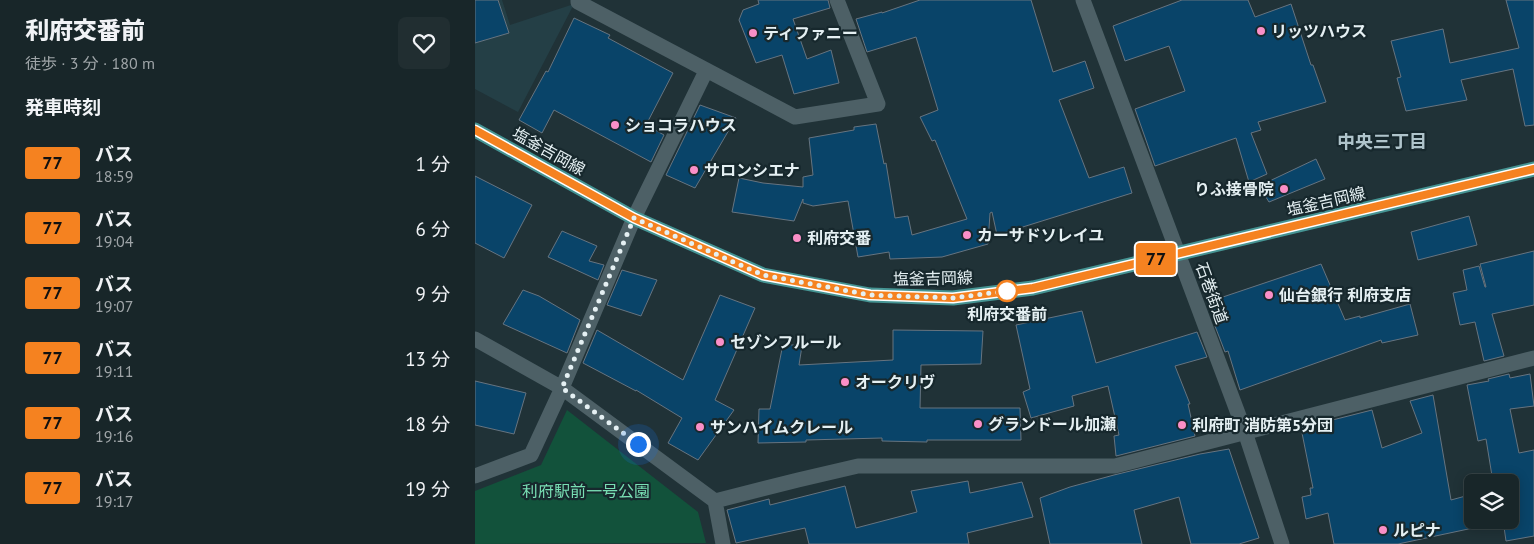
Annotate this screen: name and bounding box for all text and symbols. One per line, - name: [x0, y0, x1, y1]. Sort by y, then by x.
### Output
- text: 利府交番前: [25, 15, 145, 46]
- button: heart: [398, 17, 450, 69]
- place label: リッツハウス: [1271, 21, 1367, 41]
- place label: ティファニー: [763, 23, 858, 43]
- marker: リッツハウス: [1255, 25, 1267, 37]
- marker: ティファニー: [747, 27, 759, 39]
- text: 徒歩 · 3 分 · 180 m: [25, 53, 155, 73]
- text: 発車時刻: [25, 95, 101, 119]
- place label: ショコラハウス: [625, 115, 737, 135]
- marker: ショコラハウス: [609, 119, 621, 131]
- street label: 塩釜吉岡線: [509, 123, 589, 179]
- district label: 中央三丁目: [1337, 130, 1427, 153]
- text: バス: [95, 142, 133, 166]
- text: 77: [42, 151, 63, 174]
- text: 1 分: [416, 152, 450, 176]
- place label: サロンシエナ: [704, 160, 800, 180]
- marker: サロンシエナ: [688, 164, 700, 176]
- text: 18:59: [95, 166, 133, 186]
- place label: りふ接骨院: [1194, 179, 1274, 199]
- street label: 塩釜吉岡線: [1285, 182, 1367, 220]
- marker: りふ接骨院: [1278, 183, 1290, 195]
- text: バス: [95, 207, 133, 231]
- text: 77: [42, 216, 63, 239]
- text: 6 分: [416, 217, 450, 241]
- place label: カーサドソレイユ: [977, 225, 1104, 245]
- place label: 利府交番: [807, 228, 871, 248]
- marker: カーサドソレイユ: [961, 229, 973, 241]
- text: 19:04: [95, 231, 133, 251]
- marker: 利府交番: [791, 232, 803, 244]
- line badge: 77: [1133, 243, 1179, 275]
- text: 77: [1146, 247, 1166, 270]
- street label: 石巻街道: [1192, 260, 1232, 326]
- street label: 塩釜吉岡線: [893, 267, 973, 289]
- text: バス: [95, 272, 133, 296]
- marker: 利府交番前: [996, 280, 1018, 302]
- text: 77: [42, 281, 63, 304]
- text: 9 分: [416, 282, 450, 306]
- place label: 仙台銀行 利府支店: [1278, 285, 1411, 305]
- marker: 仙台銀行 利府支店: [1263, 289, 1275, 301]
- text: 19:07: [95, 296, 133, 316]
- place label: 利府交番前: [967, 304, 1047, 324]
- place label: セゾンフルール: [730, 332, 842, 352]
- marker: セゾンフルール: [714, 336, 726, 348]
- text: バス: [95, 337, 133, 361]
- text: 77: [42, 346, 63, 369]
- text: 13 分: [405, 347, 450, 371]
- text: 19:11: [95, 361, 133, 381]
- place label: オークリヴ: [855, 372, 935, 392]
- marker: オークリヴ: [839, 376, 851, 388]
- text: バス: [95, 402, 133, 426]
- text: 77: [42, 411, 63, 434]
- text: 18 分: [405, 412, 450, 436]
- place label: グランドール加瀬: [988, 414, 1116, 434]
- place label: 利府町 消防第5分団: [1192, 415, 1333, 435]
- place label: サンハイムクレール: [710, 417, 853, 437]
- marker: グランドール加瀬: [972, 418, 984, 430]
- marker: 利府町 消防第5分団: [1176, 419, 1188, 431]
- marker: サンハイムクレール: [694, 421, 706, 433]
- text: 19:16: [95, 426, 133, 446]
- your location: [626, 432, 651, 457]
- text: バス: [95, 467, 133, 491]
- map controls: [1464, 474, 1519, 529]
- button: layers: [1464, 474, 1519, 529]
- text: 77: [42, 476, 63, 499]
- text: 19 分: [405, 477, 450, 501]
- park label: 利府駅前一号公園: [522, 481, 650, 501]
- text: 19:17: [95, 491, 133, 511]
- place label: ルピナ: [1393, 520, 1441, 540]
- marker: ルピナ: [1377, 524, 1389, 536]

